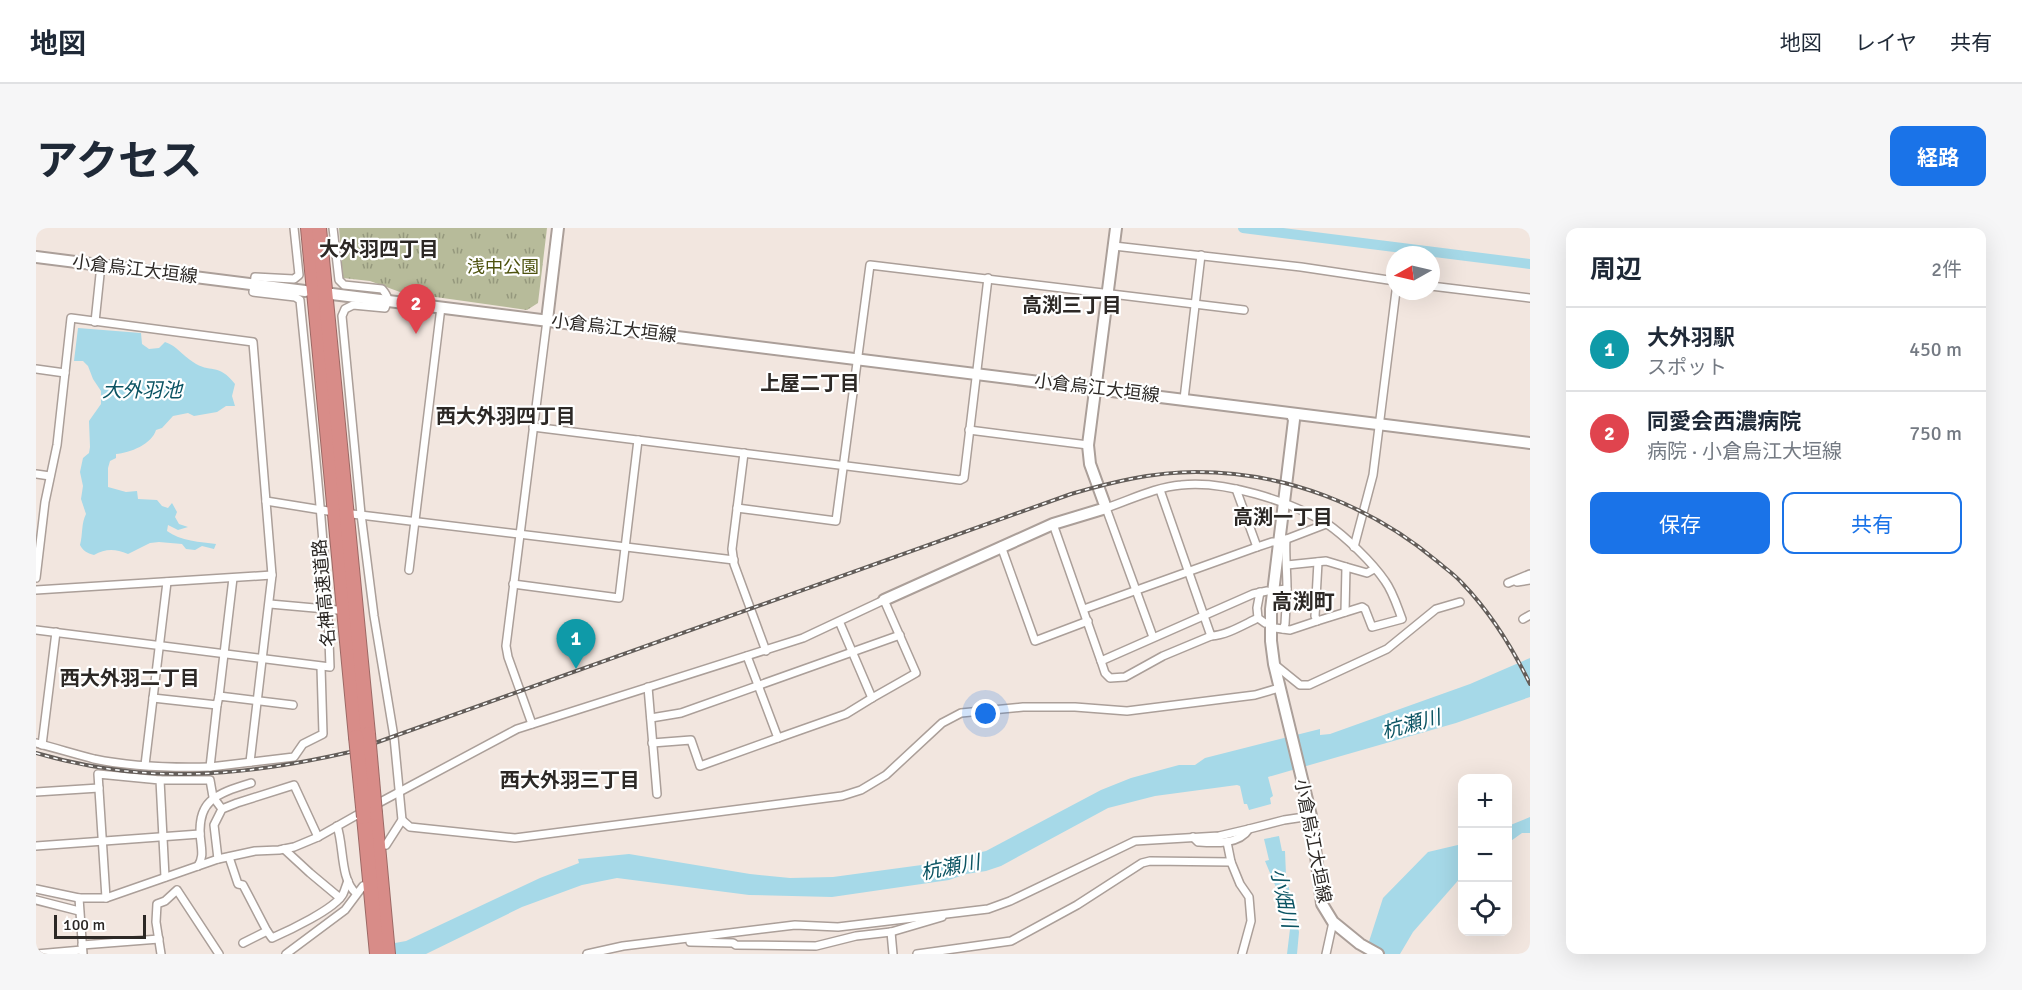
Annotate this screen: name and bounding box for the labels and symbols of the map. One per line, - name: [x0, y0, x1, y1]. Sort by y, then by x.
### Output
- district label: 大外羽四丁目: [319, 237, 439, 262]
- north arrow: [1386, 246, 1440, 300]
- street label: 小倉烏江大垣線: [71, 250, 199, 288]
- park label: 浅中公園: [467, 256, 539, 278]
- pin: 2: [396, 285, 436, 334]
- district label: 高渕三丁目: [1022, 293, 1122, 318]
- street label: 小倉烏江大垣線: [550, 309, 678, 347]
- street label: 小倉烏江大垣線: [1033, 369, 1161, 407]
- district label: 上屋二丁目: [760, 371, 860, 396]
- water label: 大外羽池: [102, 378, 184, 403]
- district label: 西大外羽四丁目: [436, 404, 576, 429]
- district label: 高渕一丁目: [1233, 505, 1333, 530]
- street label: 名神高速道路: [308, 538, 340, 648]
- district label: 高渕町: [1272, 589, 1335, 615]
- pin: 1: [556, 620, 596, 669]
- district label: 西大外羽二丁目: [60, 666, 200, 691]
- your location: [971, 699, 1000, 728]
- water label: 杭瀬川: [1379, 704, 1445, 744]
- district label: 西大外羽三丁目: [500, 768, 640, 793]
- street label: 小倉烏江大垣線: [1290, 777, 1336, 905]
- water label: 杭瀬川: [918, 849, 984, 885]
- water label: 小畑川: [1265, 866, 1302, 932]
- scale bar: [54, 912, 146, 940]

